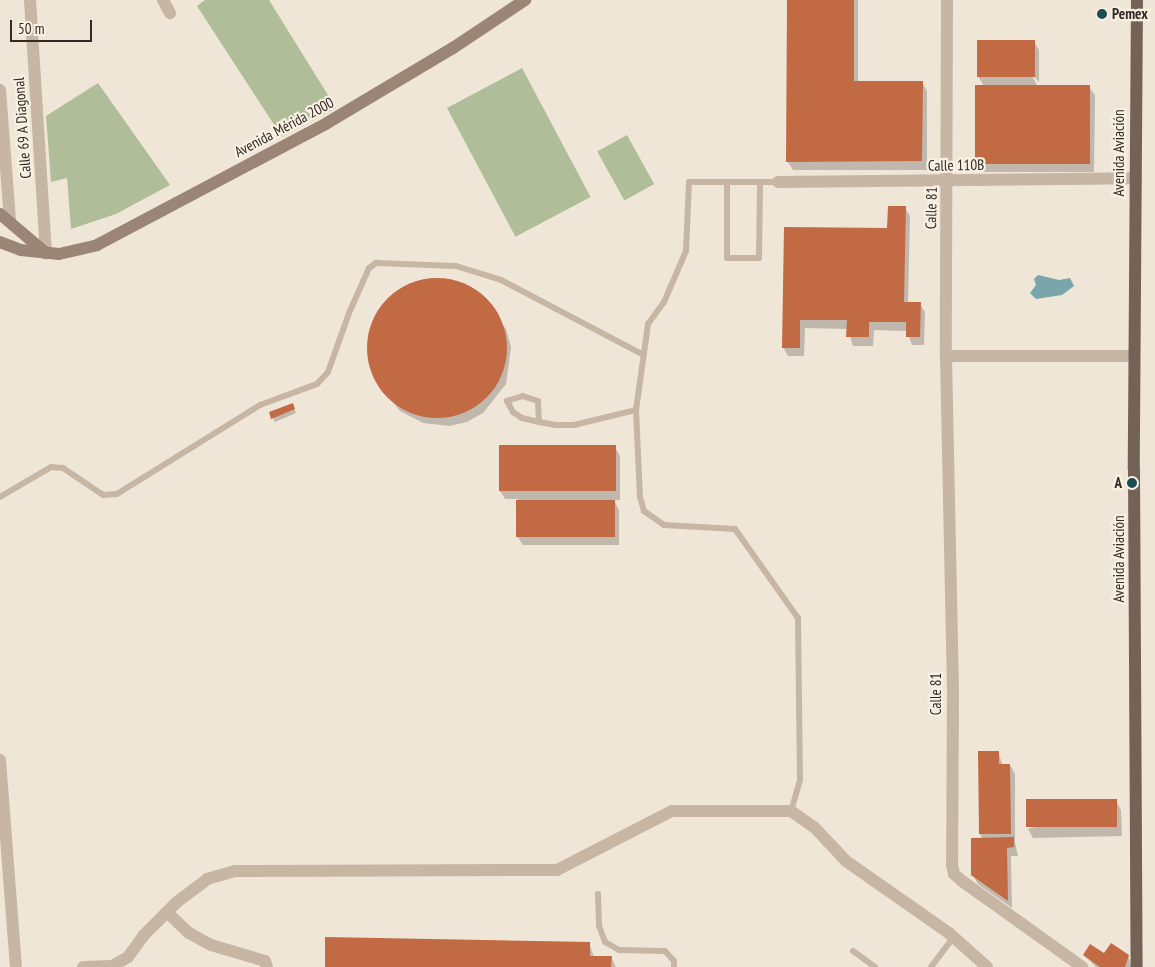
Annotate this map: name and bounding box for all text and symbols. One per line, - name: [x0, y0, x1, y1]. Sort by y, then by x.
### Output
- place label: Pemex: [1112, 5, 1148, 23]
- marker: Pemex: [1096, 8, 1108, 20]
- scale bar: [12, 10, 95, 42]
- text: 50 m: [18, 19, 44, 38]
- street label: Calle 69 A Diagonal: [9, 76, 35, 180]
- street label: Avenida Mérida 2000: [231, 93, 337, 161]
- street label: Avenida Aviación: [1110, 109, 1128, 197]
- street label: Calle 110B: [928, 156, 984, 174]
- street label: Calle 81: [922, 187, 940, 229]
- place label: A: [1114, 474, 1122, 492]
- marker: A: [1126, 477, 1138, 489]
- street label: Avenida Aviación: [1110, 515, 1128, 603]
- street label: Calle 81: [927, 673, 945, 715]

